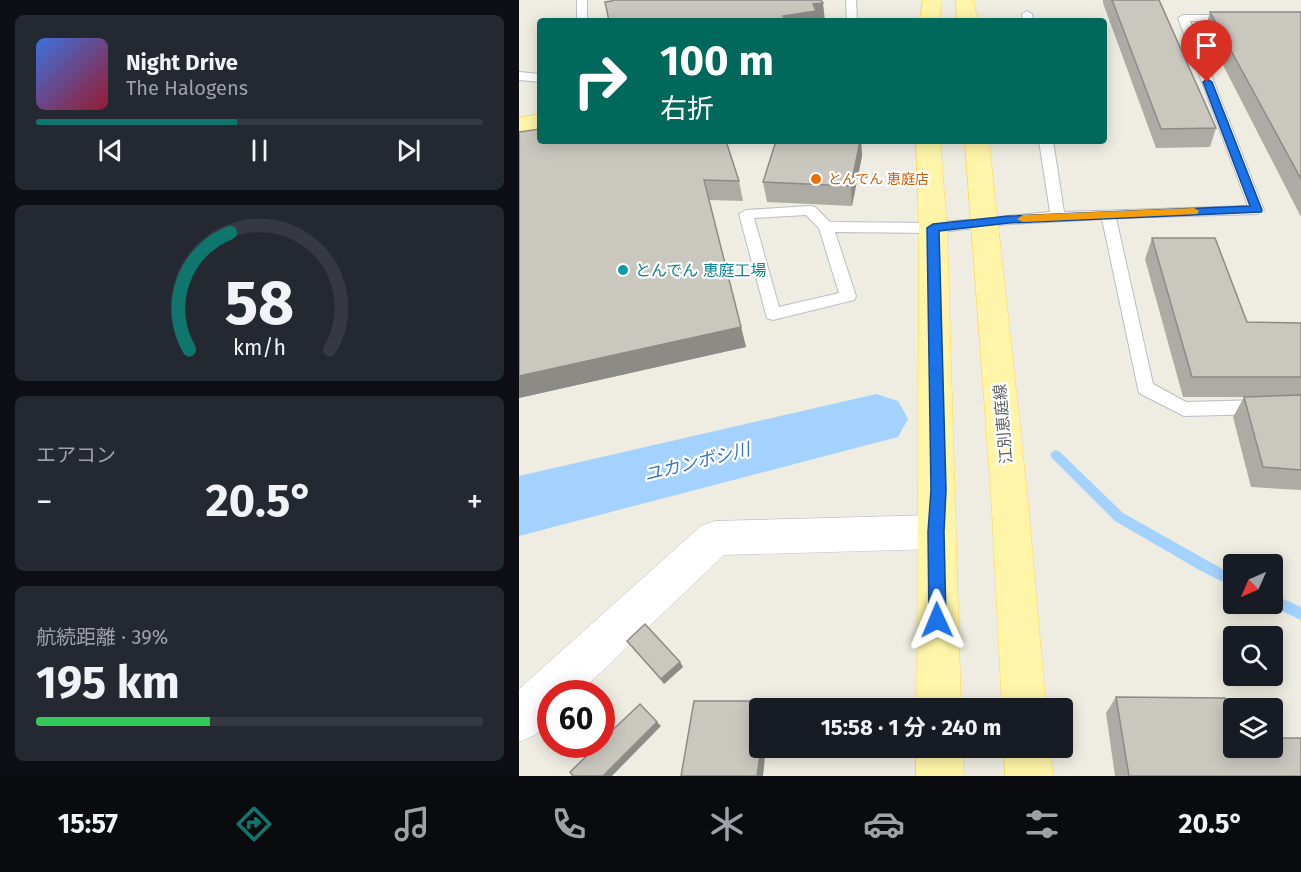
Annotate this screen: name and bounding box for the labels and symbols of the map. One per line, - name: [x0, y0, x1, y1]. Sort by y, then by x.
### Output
- pin: [1181, 20, 1232, 82]
- place label: とんでん 恵庭店: [828, 171, 929, 188]
- marker: とんでん 恵庭店: [809, 172, 823, 186]
- place label: とんでん 恵庭工場: [635, 261, 766, 280]
- marker: とんでん 恵庭工場: [616, 263, 630, 277]
- street label: 江別恵庭線: [990, 383, 1016, 465]
- water label: ユカンボシ川: [642, 438, 754, 486]
- north arrow: [1223, 554, 1283, 614]
- position arrow: [905, 588, 969, 652]
- speed limit sign: 60: [537, 680, 615, 758]

